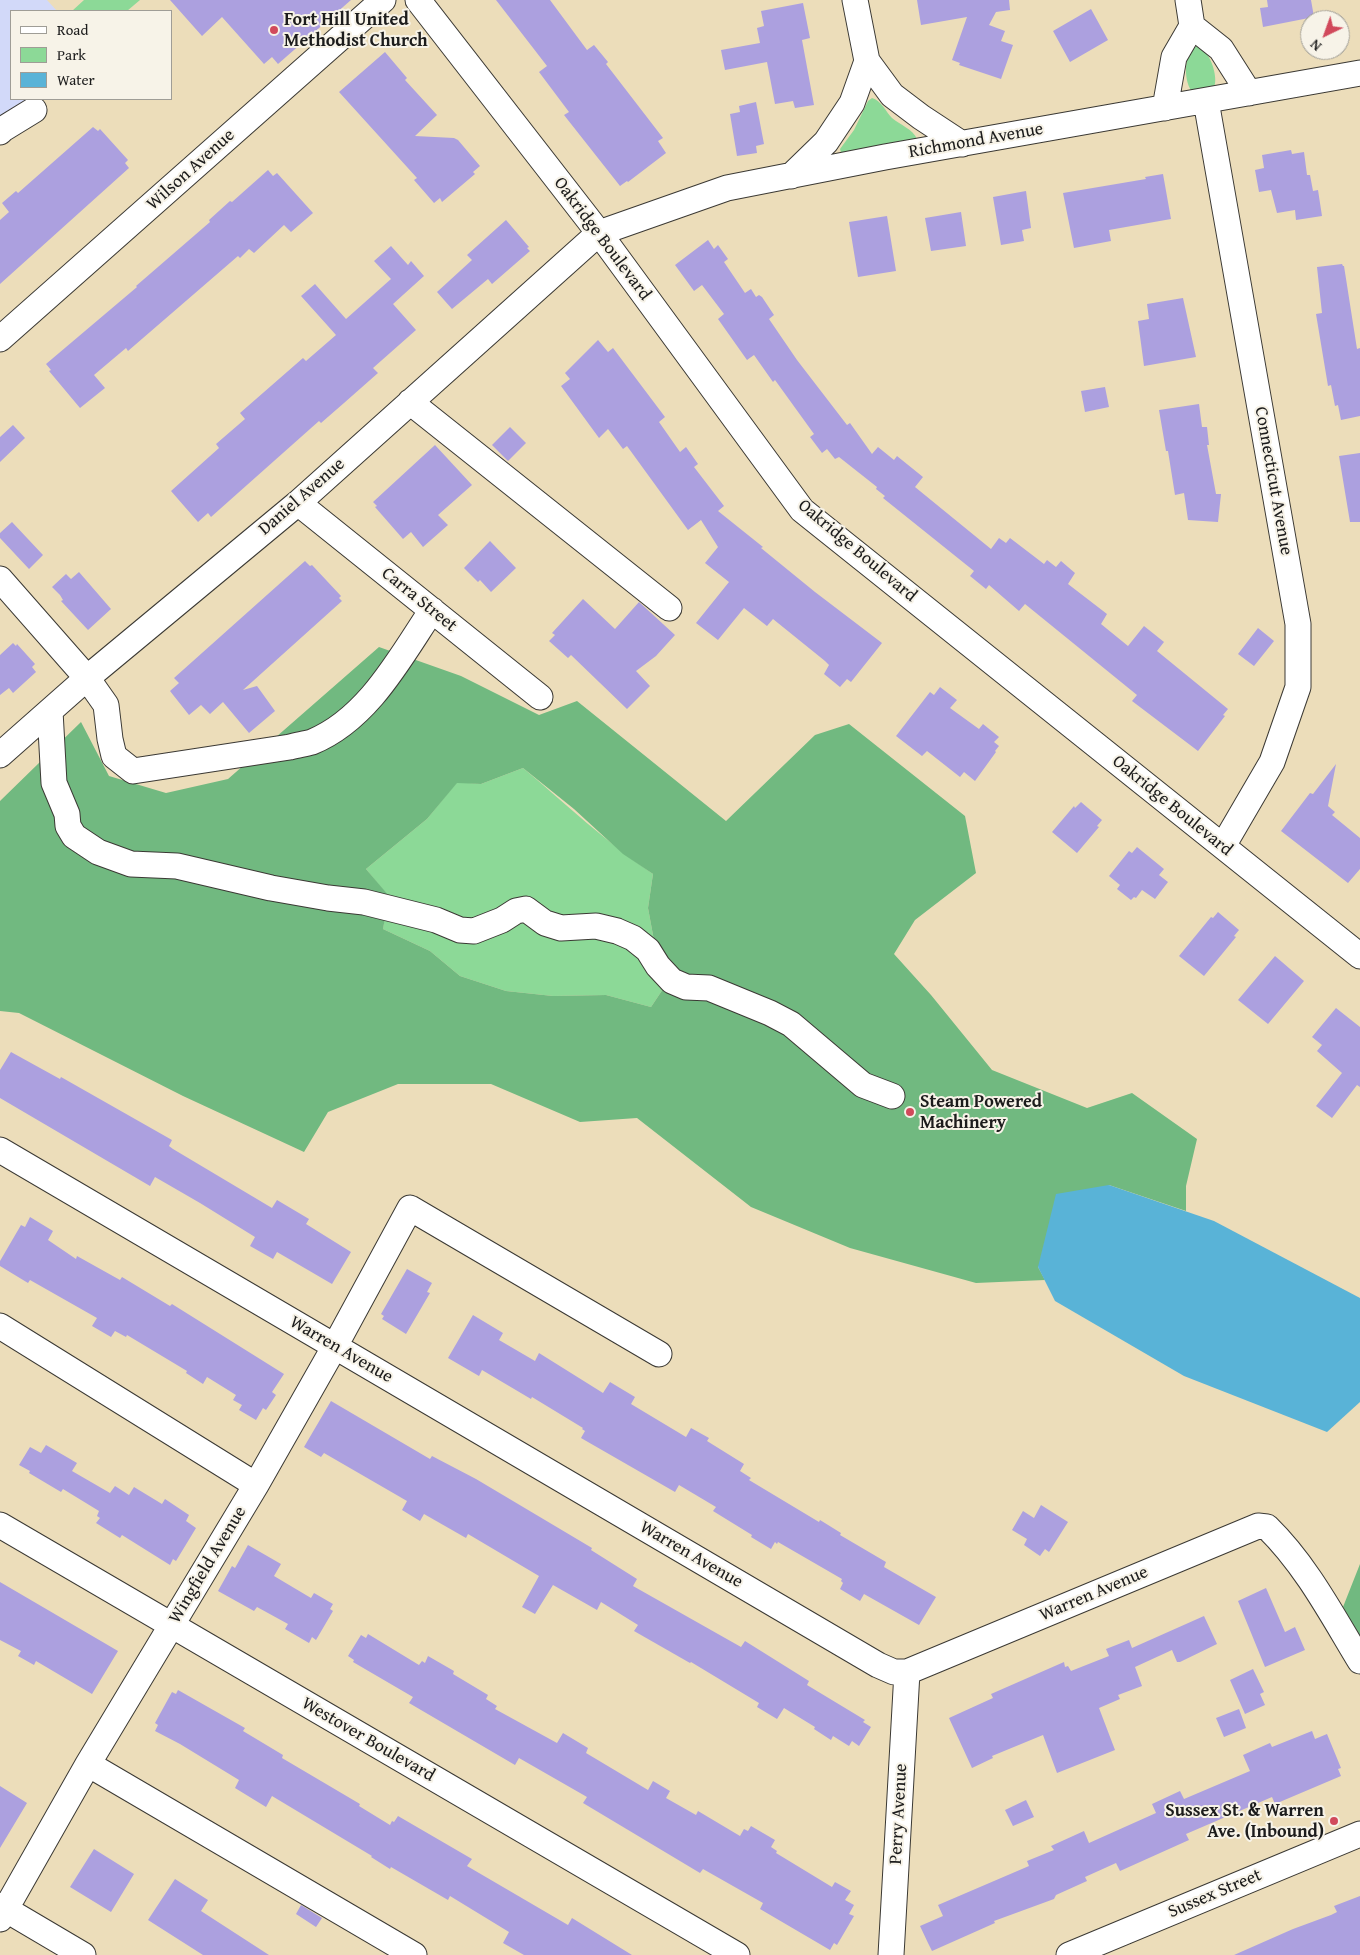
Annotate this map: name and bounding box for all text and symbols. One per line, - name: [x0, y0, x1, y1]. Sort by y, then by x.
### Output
- place label: Fort Hill United Methodist Church: [284, 9, 428, 52]
- legend: [10, 10, 172, 100]
- north arrow: [1300, 10, 1350, 60]
- text: Road: [57, 19, 88, 40]
- marker: Fort Hill United Methodist Church: [268, 24, 280, 36]
- text: N: [1305, 35, 1326, 56]
- text: Park: [57, 44, 86, 65]
- text: Water: [57, 69, 95, 90]
- street label: Richmond Avenue: [907, 119, 1045, 163]
- street label: Wilson Avenue: [142, 125, 240, 215]
- street label: Oakridge Boulevard: [549, 173, 655, 305]
- street label: Connecticut Avenue: [1249, 405, 1297, 557]
- street label: Daniel Avenue: [254, 454, 350, 540]
- street label: Oakridge Boulevard: [793, 495, 921, 607]
- street label: Carra Street: [377, 563, 461, 637]
- street label: Oakridge Boulevard: [1107, 751, 1237, 861]
- place label: Steam Powered Machinery: [920, 1091, 1042, 1134]
- marker: Steam Powered Machinery: [904, 1106, 916, 1118]
- street label: Warren Avenue: [286, 1312, 396, 1388]
- street label: Wingfield Avenue: [165, 1503, 251, 1627]
- street label: Warren Avenue: [636, 1517, 746, 1593]
- street label: Warren Avenue: [1037, 1561, 1151, 1627]
- street label: Westover Boulevard: [298, 1693, 438, 1787]
- street label: Perry Avenue: [886, 1763, 912, 1865]
- place label: Sussex St. & Warren Ave. (Inbound): [1165, 1800, 1324, 1842]
- marker: Sussex St. & Warren Ave. (Inbound): [1328, 1815, 1340, 1827]
- street label: Sussex Street: [1165, 1865, 1265, 1923]

